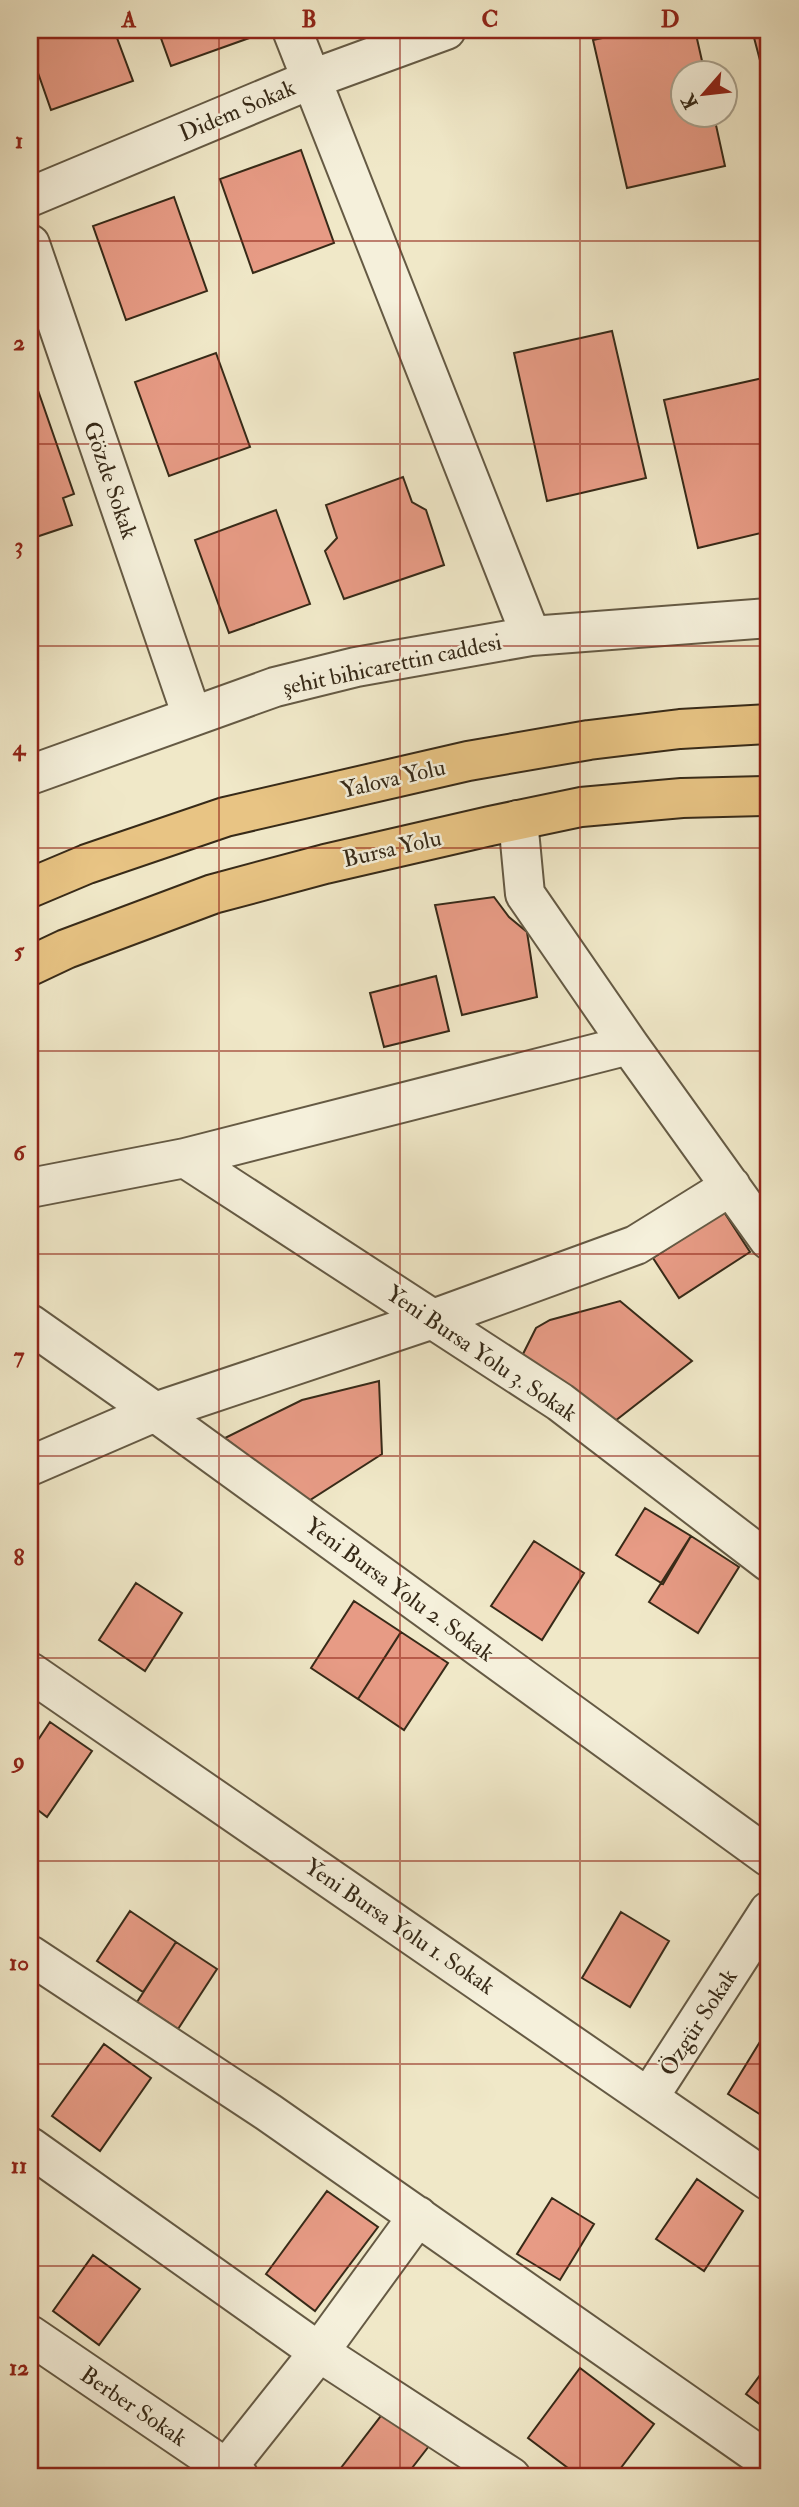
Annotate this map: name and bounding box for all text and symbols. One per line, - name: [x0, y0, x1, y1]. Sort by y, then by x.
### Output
- text: A: [121, 5, 137, 34]
- text: B: [301, 5, 317, 34]
- text: C: [482, 5, 498, 34]
- text: D: [661, 5, 679, 34]
- north arrow: [670, 60, 740, 130]
- street label: Didem Sokak: [175, 73, 300, 148]
- text: K: [676, 89, 704, 113]
- text: 1: [15, 126, 23, 155]
- text: 2: [13, 328, 25, 357]
- street label: Gözde Sokak: [77, 418, 144, 543]
- text: 3: [15, 531, 23, 560]
- street label: şehit bihicarettin caddesi: [280, 627, 504, 702]
- text: 4: [12, 733, 27, 762]
- street label: Yalova Yolu: [338, 752, 448, 805]
- street label: Bursa Yolu: [340, 823, 444, 874]
- text: 5: [14, 936, 25, 965]
- text: 6: [13, 1138, 27, 1167]
- street label: Yeni Bursa Yolu 3. Sokak: [381, 1279, 583, 1428]
- text: 7: [14, 1341, 25, 1370]
- street label: Yeni Bursa Yolu 2. Sokak: [299, 1511, 500, 1668]
- text: 8: [14, 1543, 25, 1572]
- text: 9: [11, 1746, 25, 1775]
- street label: Yeni Bursa Yolu 1. Sokak: [299, 1852, 500, 2001]
- text: 10: [9, 1948, 29, 1977]
- street label: Özgür Sokak: [653, 1963, 744, 2081]
- text: 11: [11, 2151, 27, 2180]
- text: 12: [9, 2353, 29, 2382]
- street label: Berber Sokak: [75, 2360, 193, 2453]

